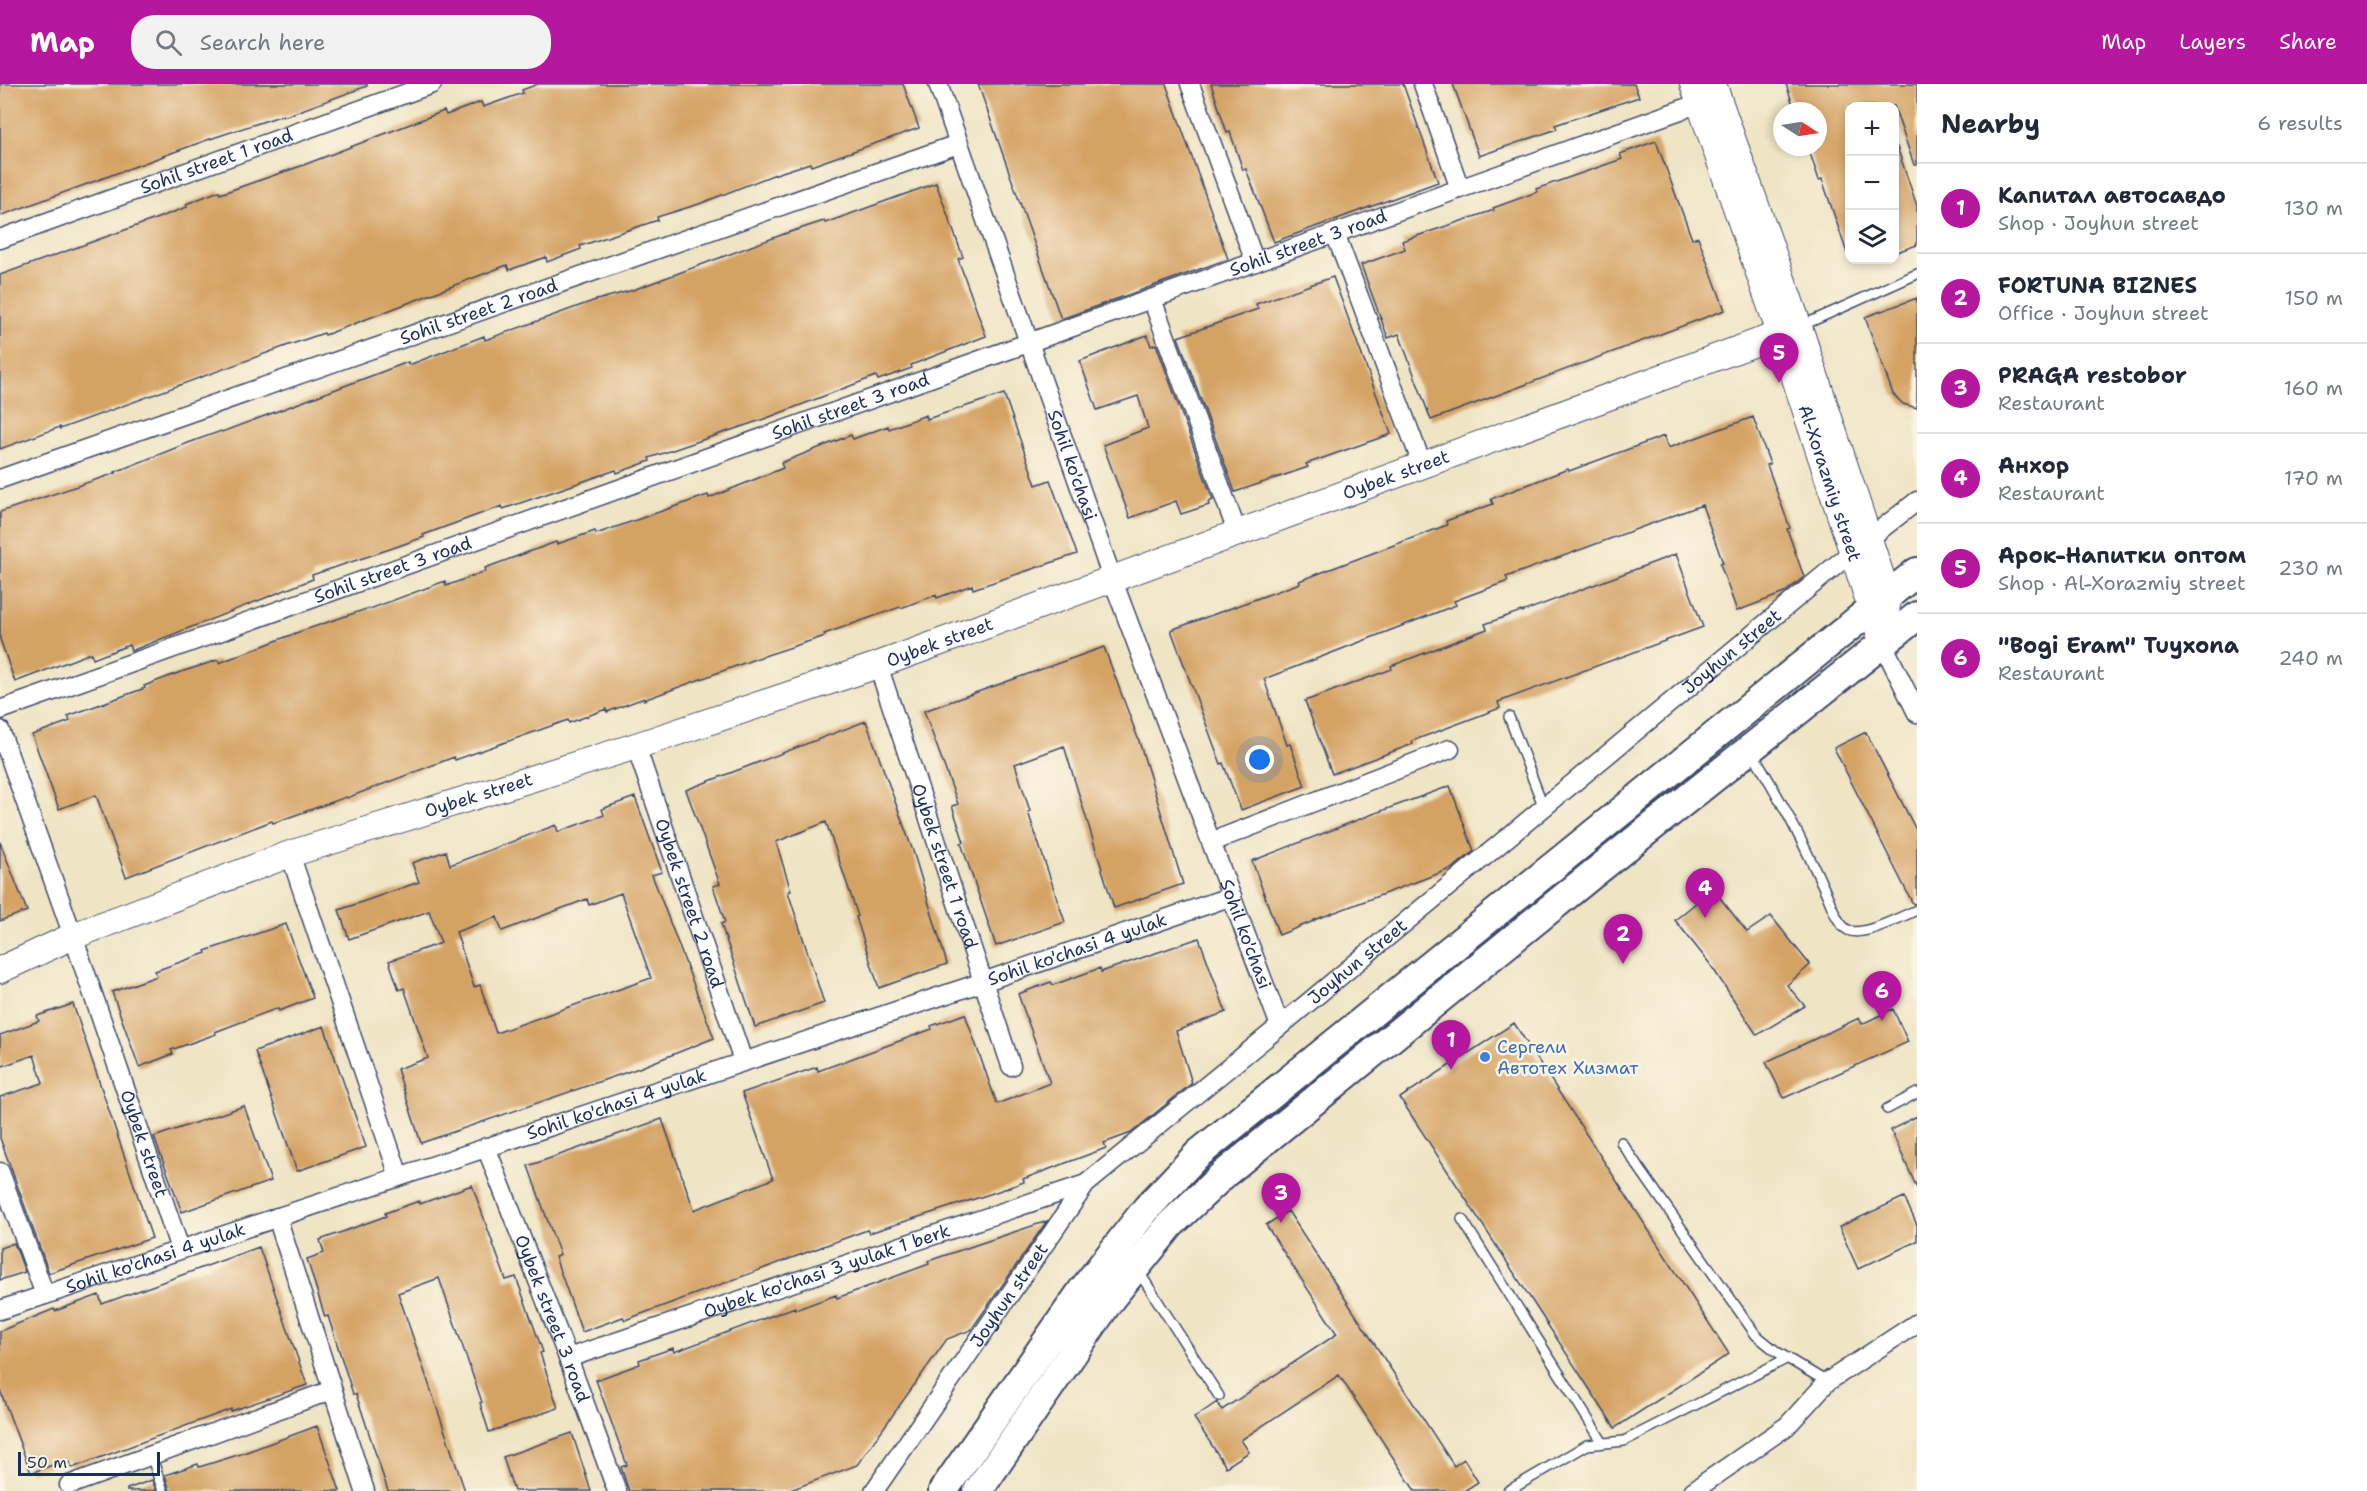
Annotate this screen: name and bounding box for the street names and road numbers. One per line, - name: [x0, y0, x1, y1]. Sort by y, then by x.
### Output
- street label: Sohil street 1 road: [137, 123, 296, 200]
- street label: Sohil street 3 road: [1226, 204, 1390, 282]
- street label: Sohil street 2 road: [396, 273, 561, 350]
- street label: Sohil street 3 road: [768, 367, 932, 445]
- street label: Al-Xorazmiy street: [1793, 402, 1867, 565]
- street label: Sohil ko'chasi: [1042, 407, 1103, 523]
- street label: Oybek street: [1339, 444, 1453, 505]
- street label: Sohil street 3 road: [311, 531, 475, 609]
- street label: Joyhun street: [1677, 603, 1786, 700]
- street label: Oybek street: [883, 612, 997, 673]
- street label: Oybek street: [421, 767, 536, 823]
- street label: Oybek street 1 road: [906, 780, 983, 952]
- street label: Oybek street 2 road: [649, 815, 729, 991]
- street label: Sohil ko'chasi: [1214, 876, 1277, 992]
- street label: Sohil ko'chasi 4 yulak: [984, 907, 1170, 991]
- street label: Joyhun street: [1303, 914, 1412, 1010]
- street label: Sohil ko'chasi 4 yulak: [524, 1063, 710, 1145]
- street label: Oybek street: [115, 1087, 174, 1201]
- street label: Sohil ko'chasi 4 yulak: [63, 1217, 249, 1299]
- street label: Oybek ko'chasi 3 yulak 1 berk: [700, 1219, 953, 1324]
- street label: Oybek street 3 road: [509, 1231, 595, 1406]
- street label: Joyhun street: [965, 1238, 1054, 1352]

